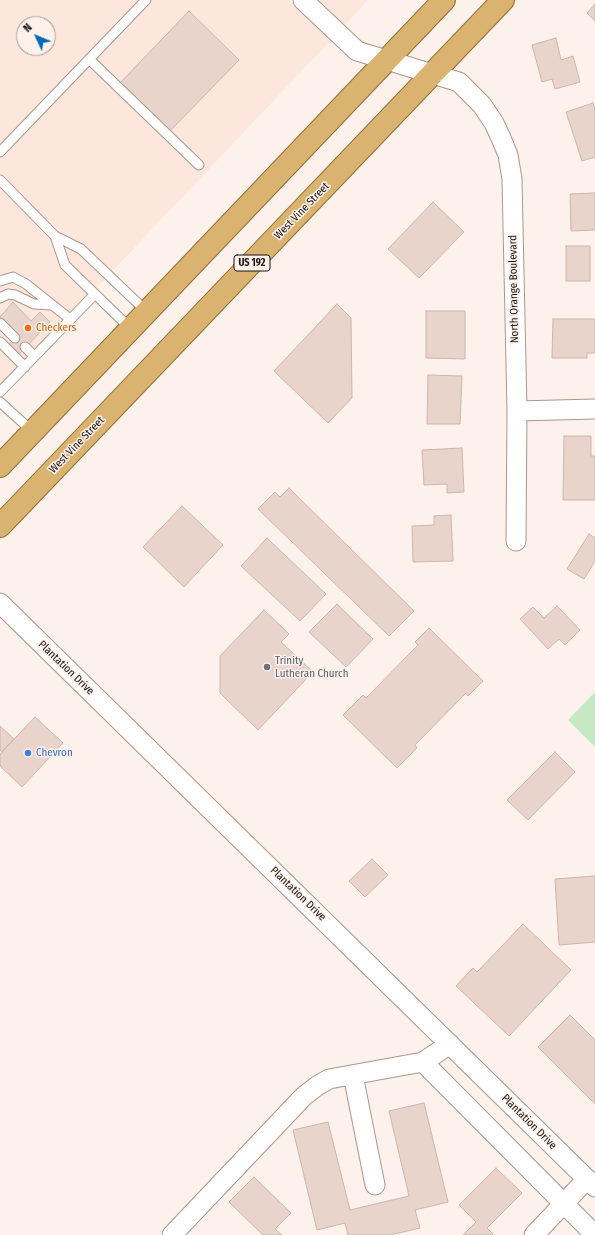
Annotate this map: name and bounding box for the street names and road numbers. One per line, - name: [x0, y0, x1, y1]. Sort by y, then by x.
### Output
- street label: West Vine Street: [272, 180, 332, 242]
- street label: North Orange Boulevard: [506, 235, 522, 343]
- road number: US 192: [234, 255, 270, 271]
- street label: West Vine Street: [47, 414, 107, 476]
- street label: Plantation Drive: [35, 638, 97, 698]
- street label: Plantation Drive: [267, 864, 329, 924]
- street label: Plantation Drive: [499, 1092, 559, 1152]

